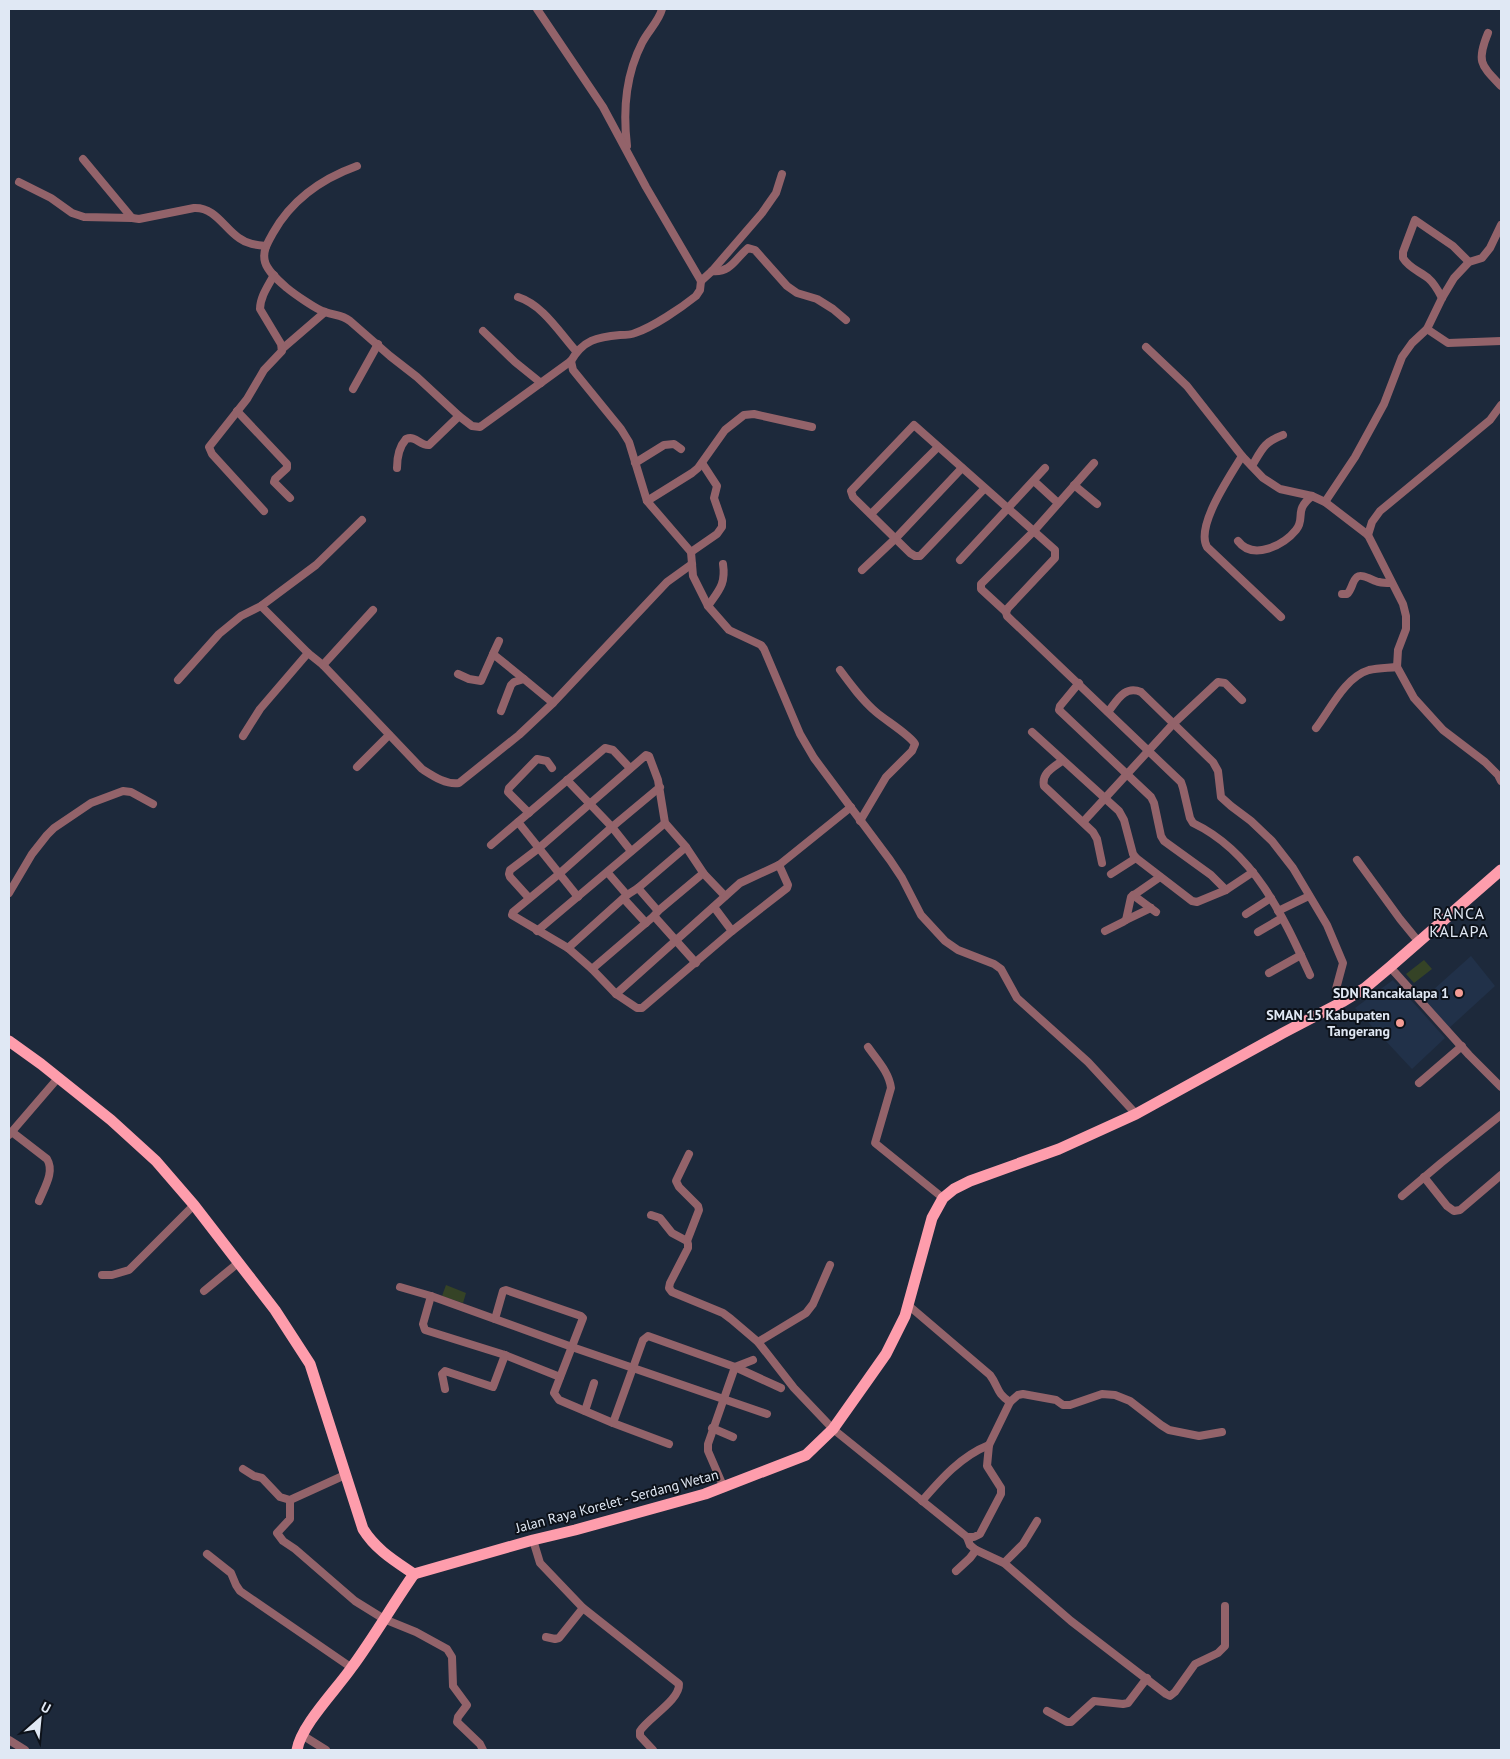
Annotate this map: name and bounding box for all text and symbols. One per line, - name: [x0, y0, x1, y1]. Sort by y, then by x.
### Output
- district label: RANCA KALAPA: [1429, 903, 1489, 941]
- place label: SDN Rancakalapa 1: [1333, 984, 1449, 1002]
- marker: SDN Rancakalapa 1: [1453, 987, 1465, 999]
- place label: SMAN 15 Kabupaten Tangerang: [1266, 1006, 1390, 1040]
- marker: SMAN 15 Kabupaten Tangerang: [1394, 1017, 1406, 1029]
- street label: Jalan Raya Korelet - Serdang Wetan: [513, 1465, 720, 1537]
- north arrow: [15, 1694, 65, 1744]
- text: U: [38, 1697, 54, 1717]

